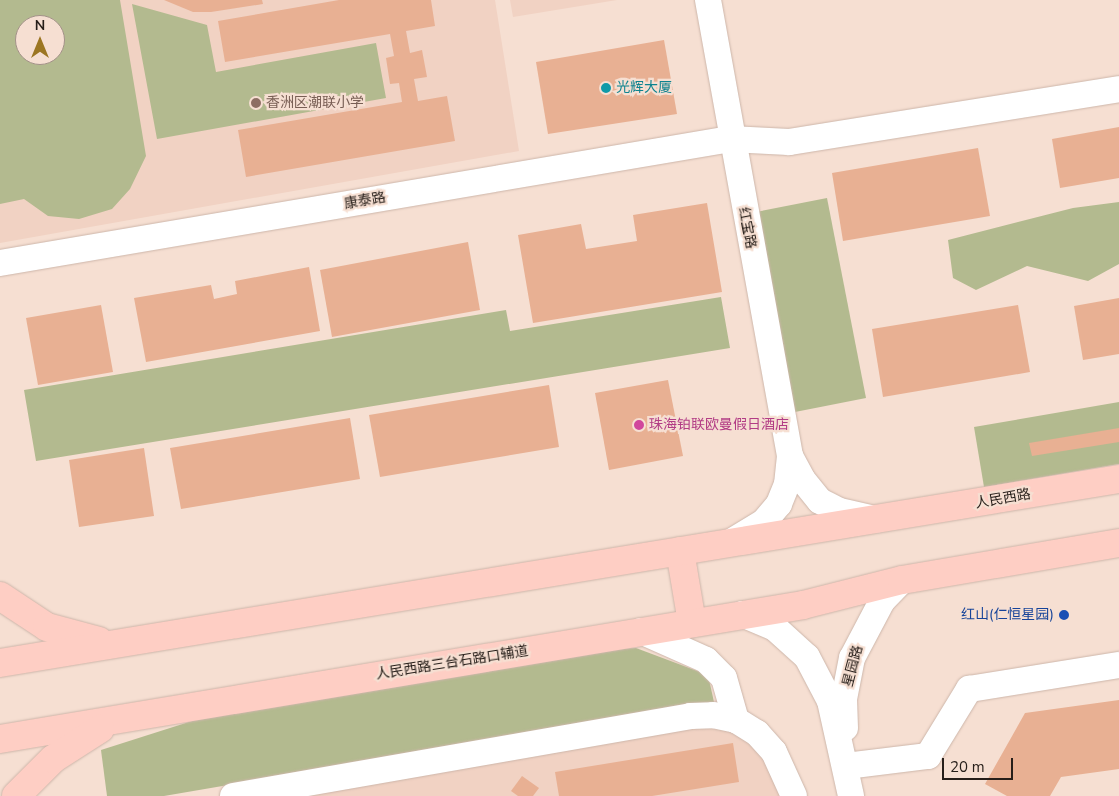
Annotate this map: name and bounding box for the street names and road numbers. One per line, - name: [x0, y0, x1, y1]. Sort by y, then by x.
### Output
- street label: 康泰路: [343, 189, 387, 213]
- street label: 红宝路: [735, 206, 759, 250]
- street label: 人民西路: [974, 486, 1032, 512]
- street label: 人民西路三台石路口辅道: [375, 643, 529, 683]
- street label: 星园路: [839, 644, 867, 688]

